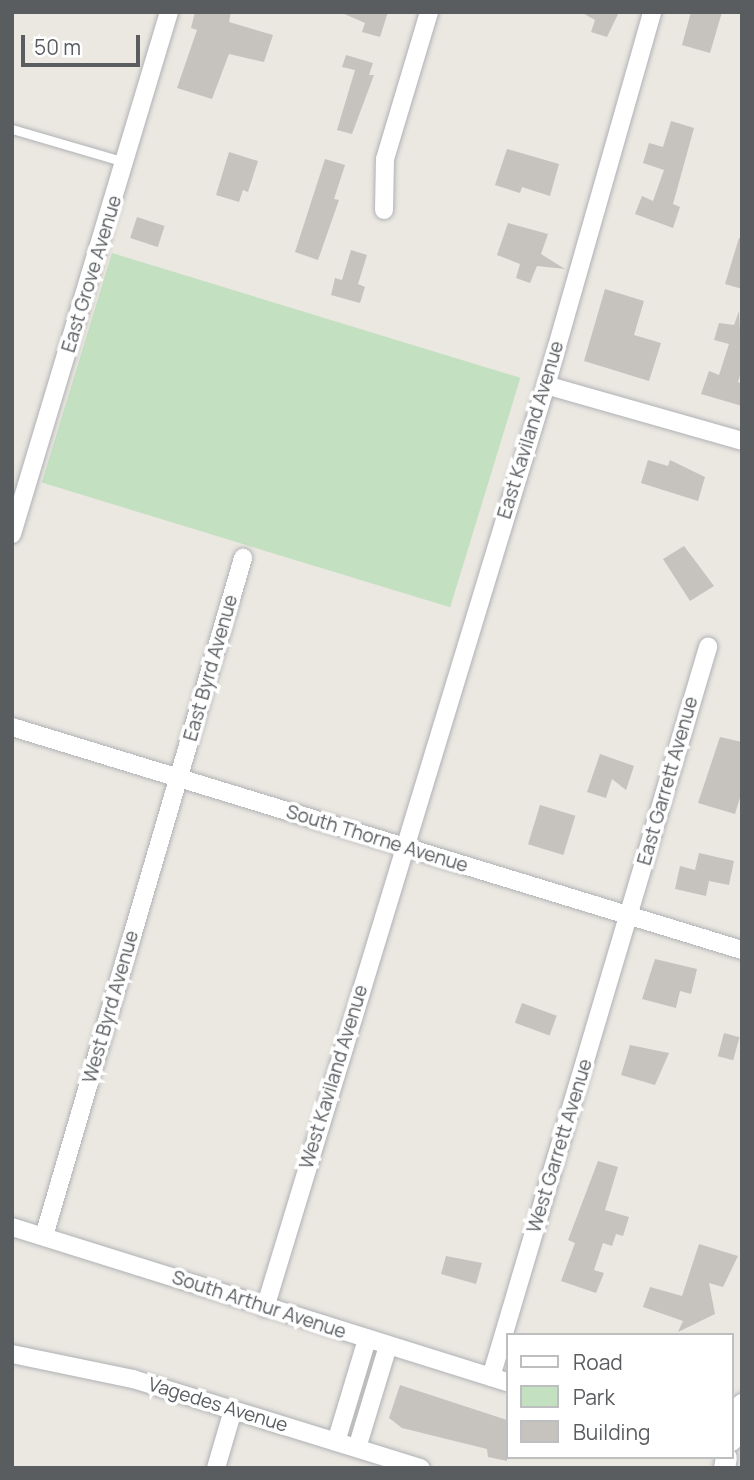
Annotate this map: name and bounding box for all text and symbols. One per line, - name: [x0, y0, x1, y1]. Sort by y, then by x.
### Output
- scale bar: [24, 21, 144, 65]
- text: 50 m: [34, 33, 81, 61]
- street label: East Grove Avenue: [57, 193, 127, 355]
- street label: East Kaviland Avenue: [493, 338, 569, 522]
- street label: East Byrd Avenue: [179, 592, 243, 744]
- street label: East Garrett Avenue: [633, 694, 703, 868]
- street label: South Thorne Avenue: [283, 800, 471, 878]
- street label: West Byrd Avenue: [78, 928, 144, 1086]
- street label: West Kaviland Avenue: [295, 982, 373, 1172]
- street label: West Garrett Avenue: [523, 1056, 597, 1236]
- street label: South Arthur Avenue: [169, 1266, 349, 1344]
- legend: [505, 1333, 733, 1459]
- text: Road: [573, 1348, 623, 1376]
- street label: Vagedes Avenue: [145, 1373, 291, 1437]
- text: Park: [573, 1383, 615, 1411]
- text: Building: [573, 1418, 650, 1446]

